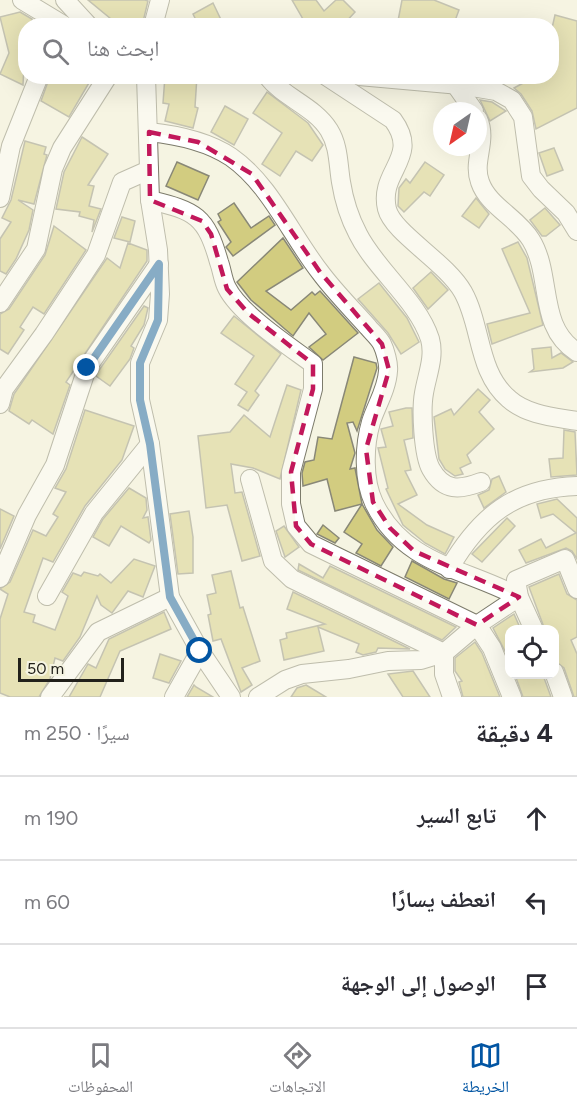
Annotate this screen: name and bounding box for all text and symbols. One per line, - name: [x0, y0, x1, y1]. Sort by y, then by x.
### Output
- search box: [18, 18, 559, 84]
- icon: search: [39, 35, 72, 68]
- text: ابحث هنا: [87, 35, 160, 62]
- north arrow: [433, 102, 487, 156]
- route end: [73, 354, 99, 380]
- map controls: [505, 625, 559, 679]
- button: locate: [505, 625, 559, 679]
- route start: [186, 637, 212, 663]
- scale bar: [18, 655, 124, 682]
- text: 50 m: [27, 659, 64, 678]
- text: 4 دقيقة: [476, 717, 553, 749]
- text: سيرًا · 250 m: [24, 721, 130, 745]
- text: تابع السير: [417, 802, 496, 829]
- icon: ahead: [520, 802, 553, 835]
- text: 190 m: [24, 806, 78, 830]
- text: انعطف يسارًا: [391, 886, 496, 913]
- icon: left: [520, 886, 553, 919]
- text: 60 m: [24, 890, 70, 914]
- text: الوصول إلى الوجهة: [341, 970, 496, 997]
- icon: arrive: [520, 970, 553, 1003]
- tab: المحفوظات: [68, 1039, 133, 1102]
- tab: الاتجاهات: [269, 1039, 326, 1102]
- tab: الخريطة: [462, 1039, 509, 1102]

